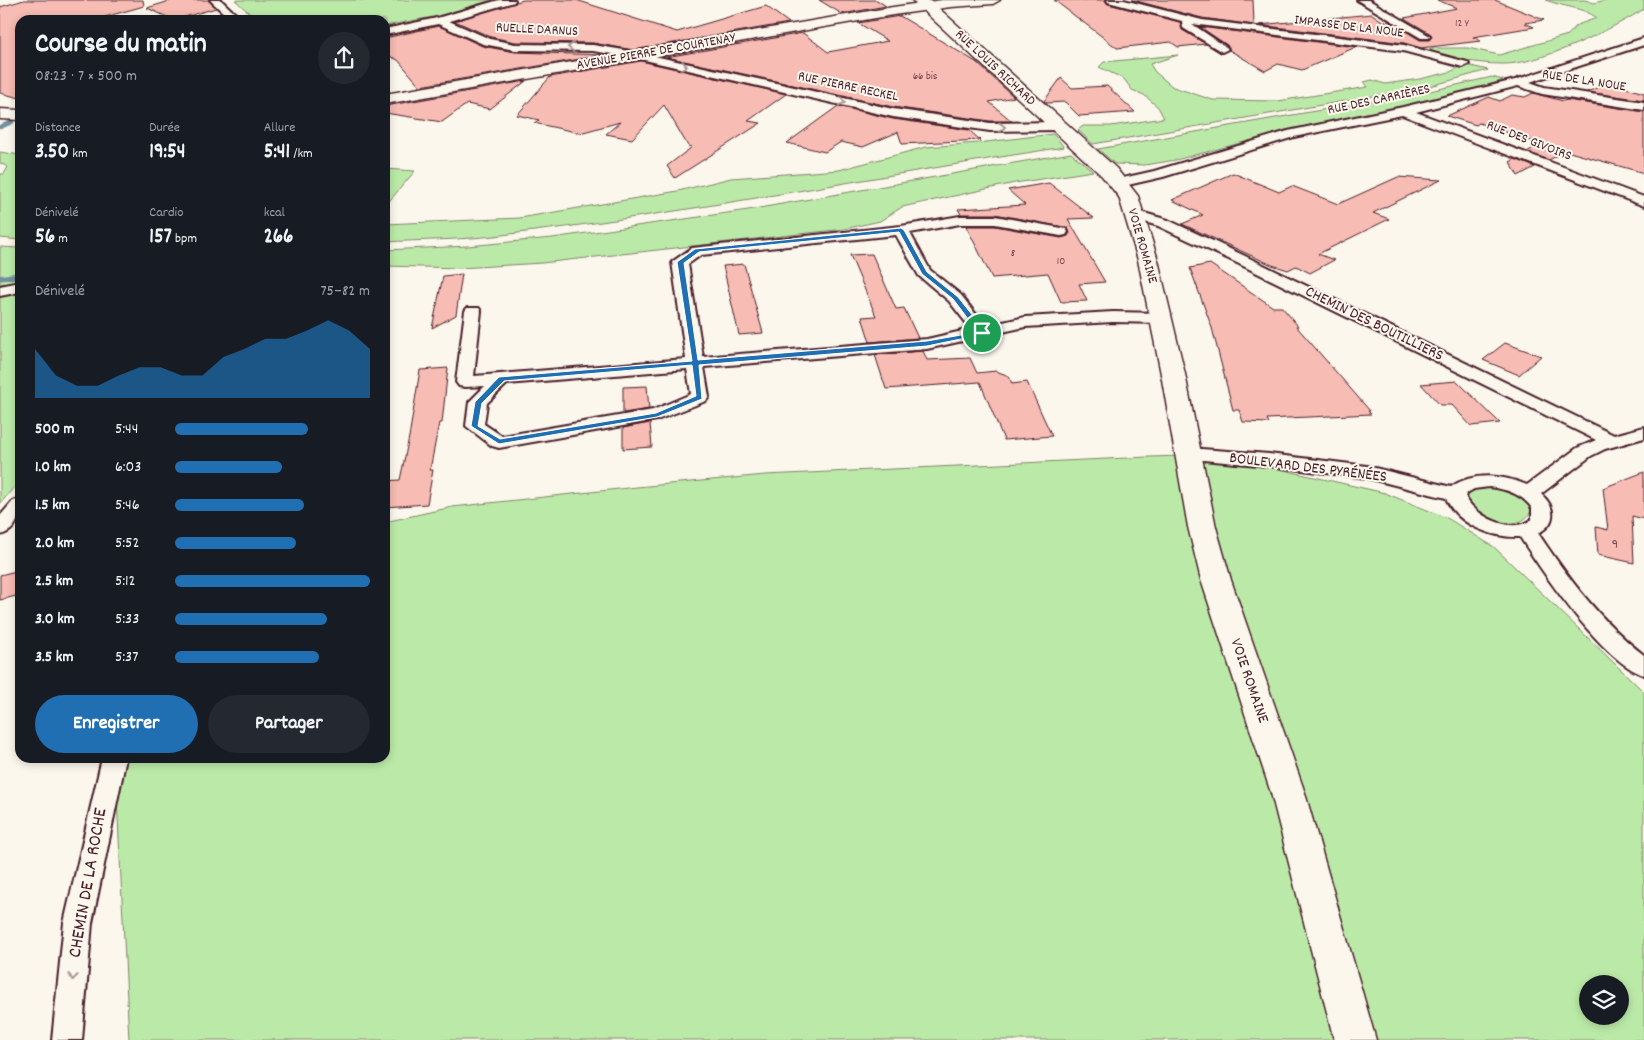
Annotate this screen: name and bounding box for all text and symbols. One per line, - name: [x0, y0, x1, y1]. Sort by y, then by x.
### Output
- street label: IMPASSE DE LA NOUE: [1293, 10, 1405, 44]
- house number: 12 Y: [1455, 16, 1470, 32]
- street label: RUELLE DARNUS: [495, 18, 579, 42]
- street label: RUE LOUIS RICHARD: [950, 25, 1040, 111]
- text: Course du matin: [35, 26, 207, 66]
- street label: AVENUE PIERRE DE COURTENAY: [575, 28, 738, 76]
- button: share: [318, 32, 370, 84]
- one-way arrow: [566, 42, 574, 52]
- one-way arrow: [679, 60, 688, 70]
- text: 08:23 · 7 × 500 m: [35, 65, 137, 88]
- street label: RUE DE LA NOUE: [1541, 65, 1628, 98]
- street label: RUE PIERRE RECKEL: [796, 67, 900, 107]
- house number: 66 bis: [913, 69, 938, 85]
- street label: RUE DES CARRIÈRES: [1326, 79, 1432, 121]
- one-way arrow: [838, 96, 847, 106]
- street label: RUE DES GIVOIRS: [1484, 116, 1574, 166]
- text: Distance: [35, 118, 81, 138]
- text: Durée: [149, 118, 180, 138]
- text: Allure: [264, 118, 295, 138]
- one-way arrow: [999, 122, 1007, 132]
- text: 3.50: [35, 138, 69, 168]
- text: 19:54: [149, 138, 185, 168]
- text: 5:41: [264, 138, 290, 168]
- text: km: [69, 144, 88, 164]
- text: /km: [290, 144, 313, 164]
- text: Dénivelé: [35, 203, 79, 223]
- text: Cardio: [149, 203, 183, 223]
- text: kcal: [264, 203, 285, 223]
- street label: VOIE ROMAINE: [1122, 206, 1162, 286]
- text: 56: [35, 223, 55, 253]
- text: 157: [149, 223, 172, 253]
- text: 266: [264, 223, 293, 253]
- text: m: [55, 229, 68, 249]
- text: bpm: [172, 229, 197, 249]
- house number: 8: [1011, 246, 1015, 262]
- house number: 10: [1057, 254, 1065, 270]
- text: Dénivelé: [35, 280, 85, 303]
- text: 75–82 m: [320, 280, 370, 303]
- street label: CHEMIN DES BOUTILLIERS: [1301, 280, 1447, 368]
- pin: [961, 312, 1003, 354]
- icon: arrive: [968, 319, 996, 347]
- text: 500 m: [35, 418, 75, 441]
- text: 5:44: [115, 418, 138, 441]
- street label: BOULEVARD DES PYRÉNÉES: [1228, 447, 1388, 489]
- text: 1.0 km: [35, 456, 71, 479]
- text: 6:03: [115, 456, 141, 479]
- text: 1.5 km: [35, 494, 70, 517]
- text: 5:46: [115, 494, 140, 517]
- text: 2.0 km: [35, 532, 75, 555]
- text: 5:52: [115, 532, 139, 555]
- house number: 9: [1612, 535, 1618, 555]
- text: 2.5 km: [35, 570, 73, 593]
- text: 5:12: [115, 570, 136, 593]
- text: 3.0 km: [35, 608, 75, 631]
- text: 5:33: [115, 608, 139, 631]
- street label: VOIE ROMAINE: [1224, 636, 1274, 727]
- text: 3.5 km: [35, 646, 73, 669]
- text: 5:37: [115, 646, 138, 669]
- button: Enregistrer: [35, 695, 198, 753]
- button: Partager: [208, 695, 370, 753]
- street label: CHEMIN DE LA ROCHE: [63, 806, 116, 960]
- one-way arrow: [68, 974, 79, 982]
- map controls: [1579, 975, 1629, 1025]
- button: layers: [1579, 975, 1629, 1025]

